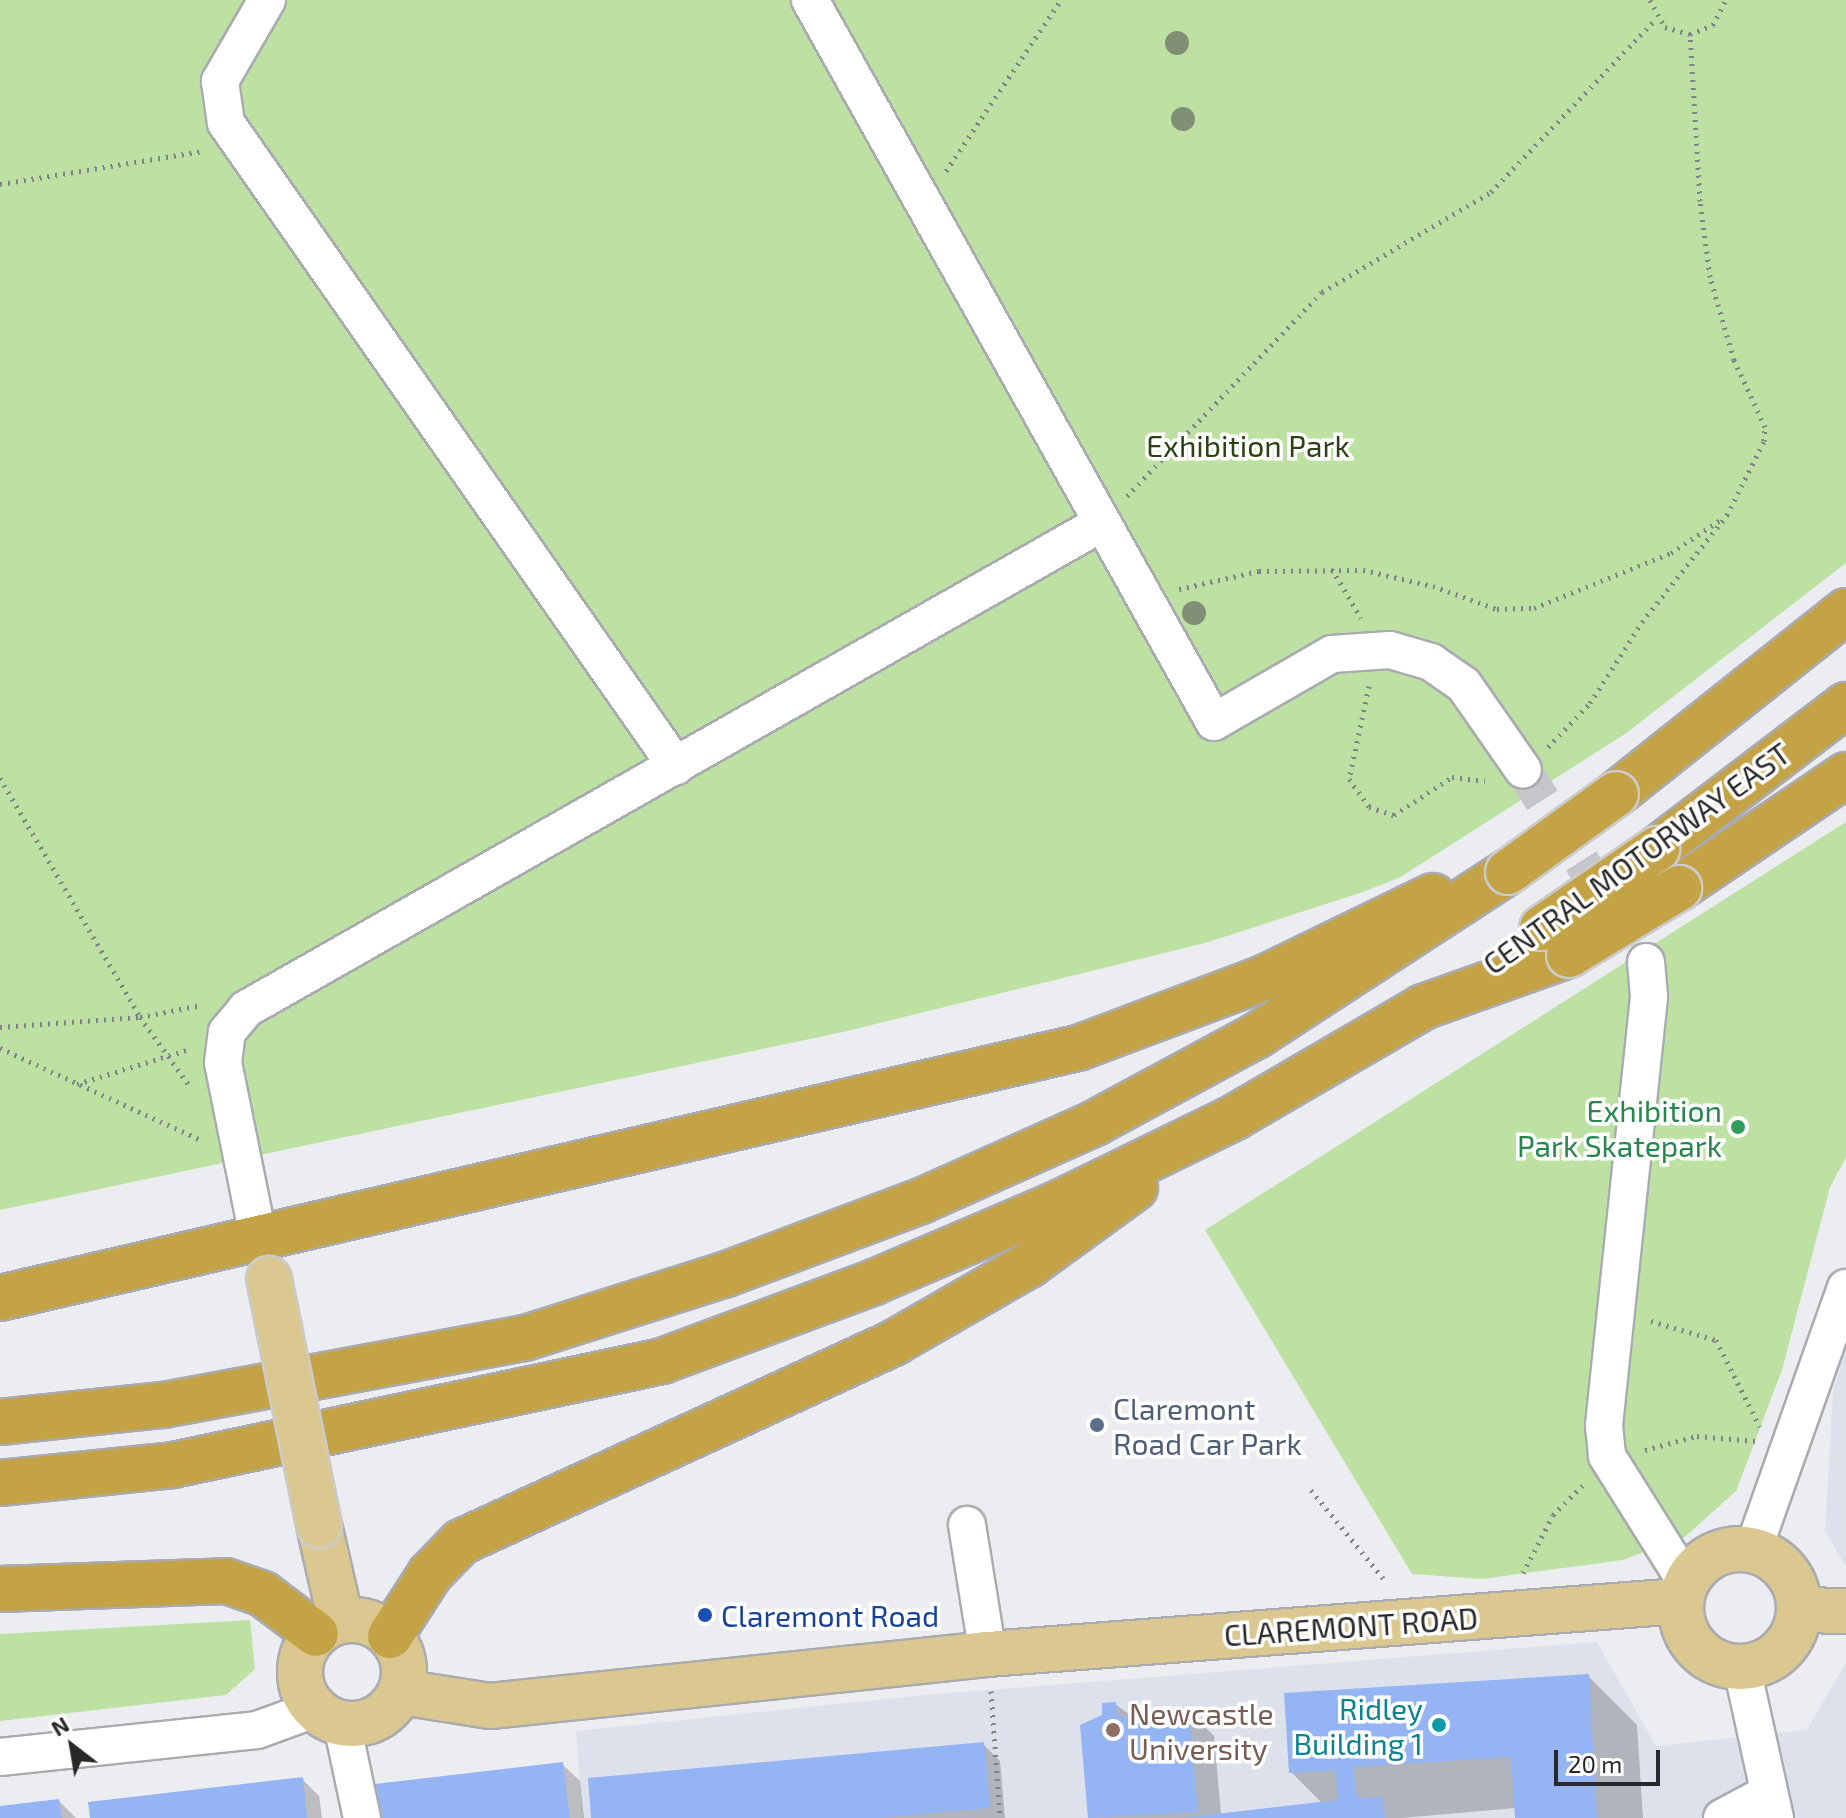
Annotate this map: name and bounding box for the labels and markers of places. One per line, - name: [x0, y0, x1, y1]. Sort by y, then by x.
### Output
- place label: Exhibition Park Skatepark: [1517, 1092, 1722, 1162]
- marker: Exhibition Park Skatepark: [1729, 1118, 1747, 1136]
- place label: Claremont Road Car Park: [1113, 1390, 1302, 1460]
- marker: Claremont Road Car Park: [1088, 1416, 1106, 1434]
- place label: Claremont Road: [721, 1597, 939, 1633]
- marker: Claremont Road: [696, 1606, 714, 1624]
- place label: Ridley Building 1: [1294, 1690, 1423, 1760]
- place label: Newcastle University: [1129, 1695, 1274, 1766]
- marker: Ridley Building 1: [1430, 1716, 1448, 1734]
- marker: Newcastle University: [1104, 1721, 1122, 1739]

